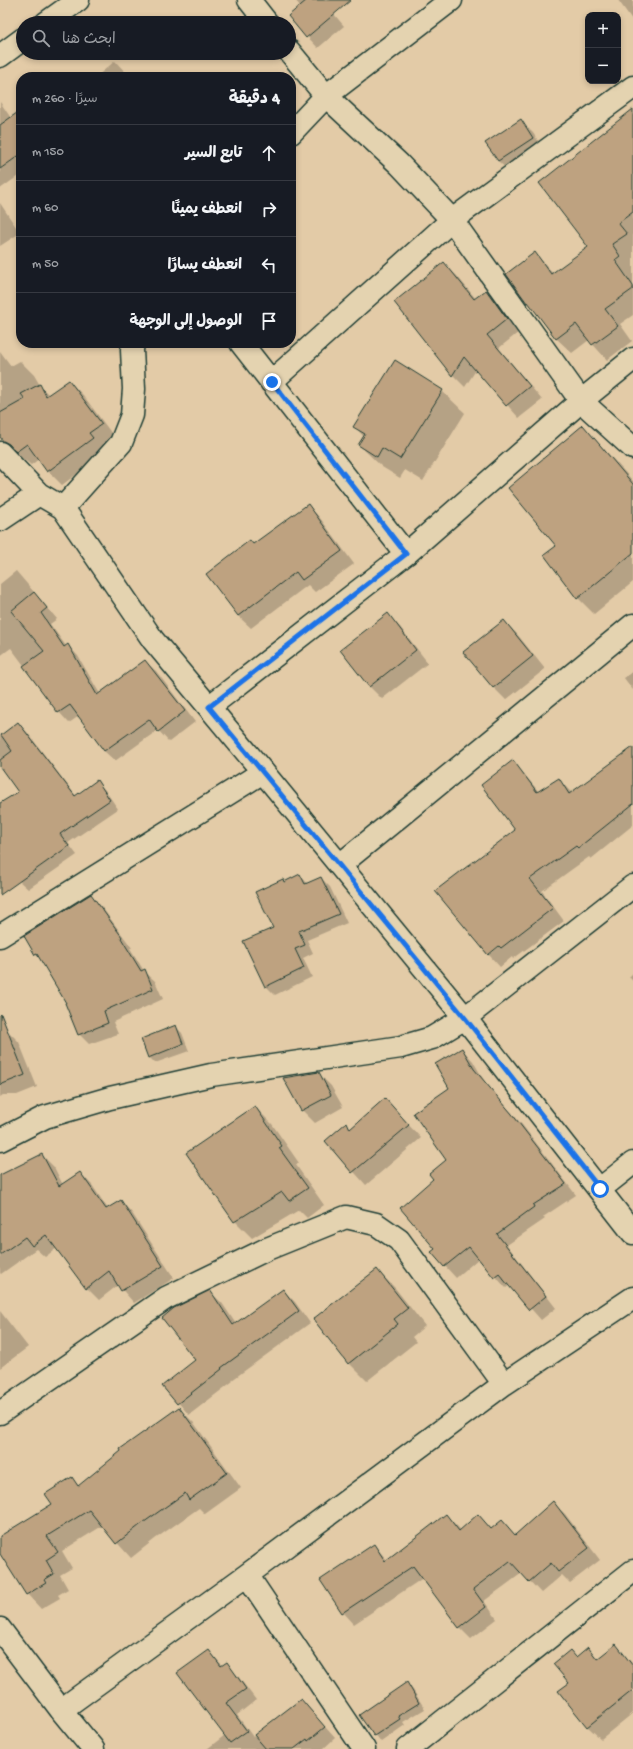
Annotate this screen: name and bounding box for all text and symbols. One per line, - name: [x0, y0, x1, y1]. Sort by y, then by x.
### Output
- map controls: [585, 12, 621, 84]
- button: +: [585, 12, 621, 48]
- search box: [16, 16, 296, 60]
- icon: search: [30, 27, 52, 49]
- text: ابحث هنا: [62, 31, 116, 49]
- button: −: [585, 48, 621, 84]
- text: 4 دقيقة: [229, 90, 280, 110]
- text: سيرًا · 260 m: [32, 92, 98, 107]
- icon: ahead: [258, 142, 280, 164]
- text: 150 m: [32, 145, 64, 160]
- text: تابع السير: [185, 145, 242, 163]
- icon: right: [258, 198, 280, 220]
- text: 60 m: [32, 201, 58, 216]
- text: انعطف يمينًا: [171, 201, 242, 219]
- icon: left: [258, 254, 280, 276]
- text: 50 m: [32, 257, 59, 272]
- text: انعطف يسارًا: [168, 257, 242, 275]
- icon: arrive: [258, 310, 280, 332]
- text: الوصول إلى الوجهة: [129, 313, 242, 331]
- route end: [263, 373, 281, 391]
- route start: [591, 1180, 609, 1198]

